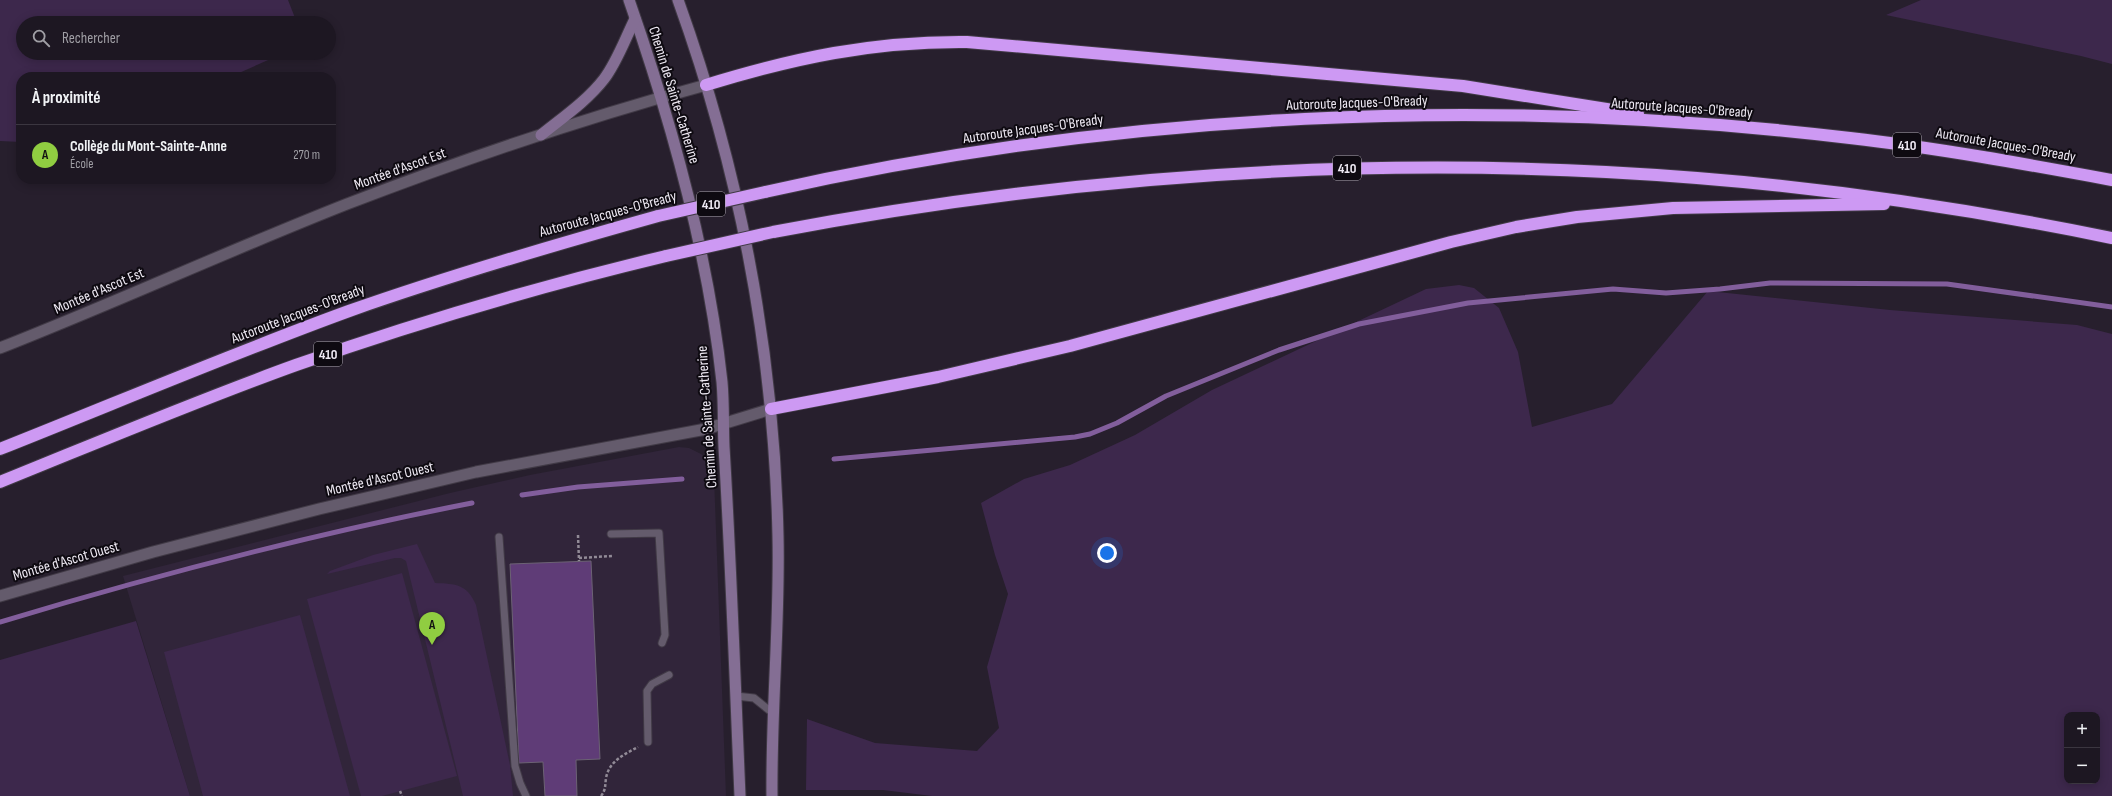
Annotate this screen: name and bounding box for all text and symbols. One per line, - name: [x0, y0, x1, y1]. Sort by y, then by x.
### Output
- search box: [16, 16, 336, 60]
- street label: Chemin de Sainte-Catherine: [644, 24, 704, 166]
- icon: search: [30, 27, 52, 49]
- text: Rechercher: [62, 29, 120, 48]
- text: À proximité: [32, 88, 100, 108]
- street label: Autoroute Jacques-O'Bready: [1285, 91, 1428, 115]
- street label: Autoroute Jacques-O'Bready: [1610, 94, 1753, 122]
- street label: Autoroute Jacques-O'Bready: [961, 110, 1105, 148]
- street label: Autoroute Jacques-O'Bready: [1934, 123, 2077, 167]
- road number: 410: [1893, 133, 1921, 157]
- text: Collège du Mont-Sainte-Anne: [70, 137, 227, 156]
- street label: Montée d'Ascot Est: [352, 143, 449, 194]
- text: A: [42, 147, 48, 163]
- text: 270 m: [293, 147, 320, 163]
- text: École: [70, 156, 93, 172]
- road number: 410: [1333, 156, 1361, 180]
- street label: Autoroute Jacques-O'Bready: [536, 186, 679, 242]
- road number: 410: [697, 192, 725, 216]
- street label: Montée d'Ascot Est: [51, 263, 147, 319]
- street label: Autoroute Jacques-O'Bready: [228, 280, 368, 349]
- road number: 410: [314, 342, 342, 366]
- street label: Chemin de Sainte-Catherine: [693, 345, 721, 489]
- street label: Montée d'Ascot Ouest: [324, 457, 436, 501]
- street label: Montée d'Ascot Ouest: [11, 537, 122, 585]
- your location: [1097, 543, 1117, 563]
- pin: A: [419, 612, 445, 645]
- map controls: [2064, 712, 2100, 784]
- button: +: [2064, 712, 2100, 748]
- button: −: [2064, 748, 2100, 784]

